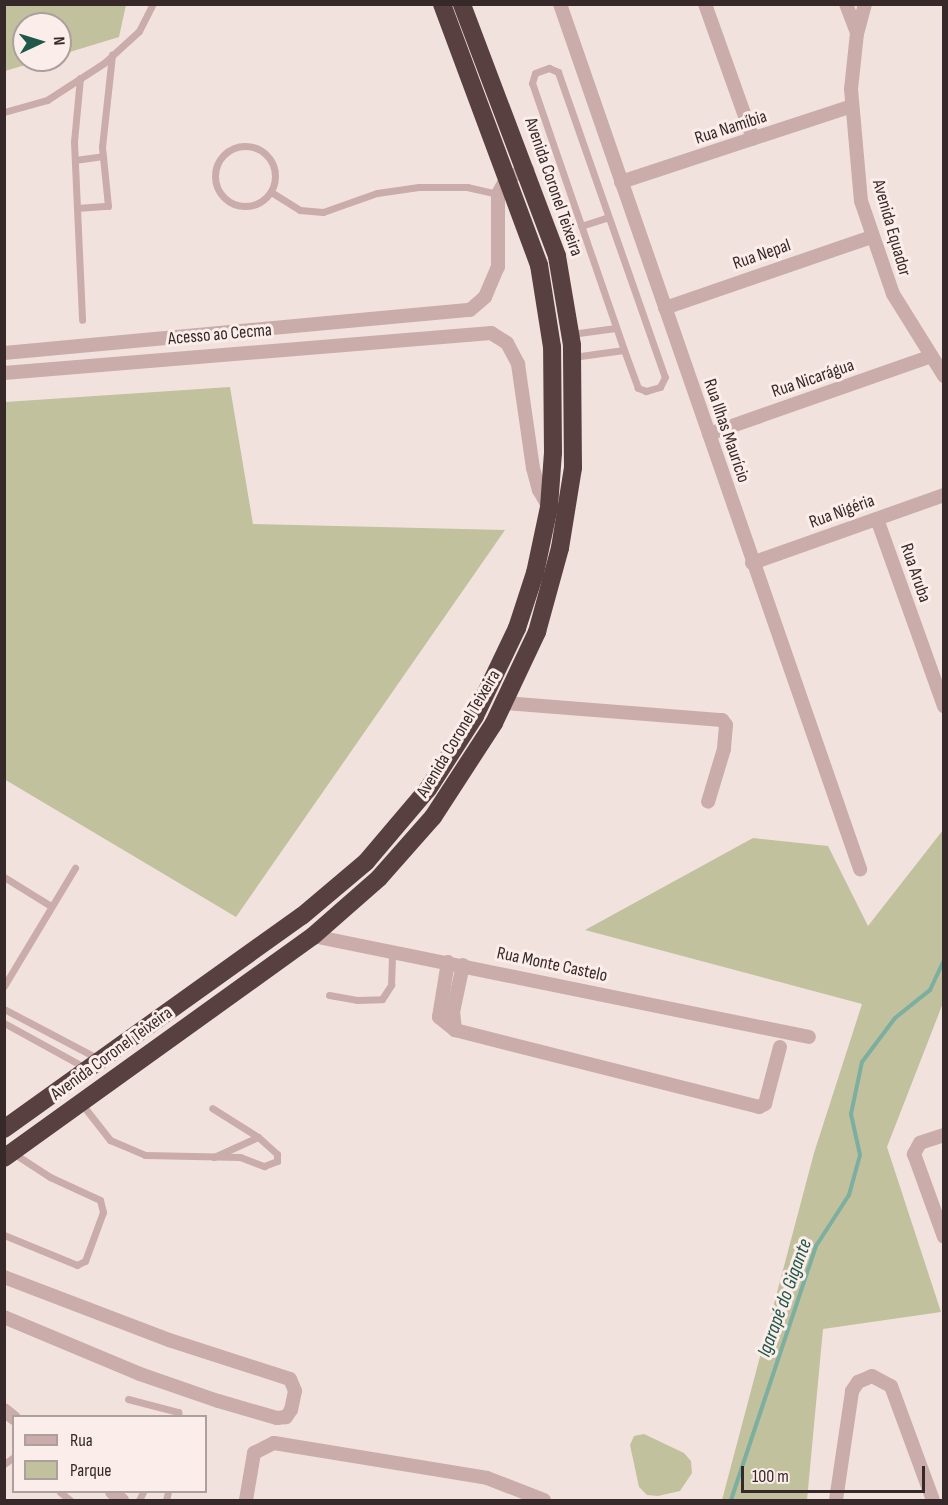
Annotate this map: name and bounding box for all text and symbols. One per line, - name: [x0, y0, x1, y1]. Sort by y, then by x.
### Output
- north arrow: [12, 12, 72, 72]
- text: N: [49, 36, 68, 46]
- street label: Rua Namíbia: [692, 106, 770, 150]
- street label: Avenida Coronel Teixeira: [519, 115, 587, 259]
- street label: Avenida Equador: [867, 177, 915, 279]
- street label: Rua Nepal: [730, 235, 794, 275]
- street label: Acesso ao Cecma: [167, 320, 273, 350]
- street label: Rua Nicarágua: [769, 355, 857, 403]
- street label: Rua Ilhas Maurício: [698, 376, 754, 486]
- street label: Rua Nigéria: [806, 490, 878, 534]
- street label: Rua Aruba: [895, 541, 935, 605]
- street label: Avenida Coronel Teixeira: [412, 666, 506, 802]
- street label: Rua Monte Castelo: [495, 943, 609, 987]
- street label: Avenida Coronel Teixeira: [47, 1003, 177, 1105]
- water label: Igarapé do Gigante: [753, 1236, 817, 1360]
- legend: [12, 1415, 207, 1493]
- text: Rua: [70, 1430, 93, 1451]
- scale bar: [744, 1454, 928, 1492]
- text: Parque: [70, 1460, 111, 1481]
- text: 100 m: [752, 1466, 789, 1487]

